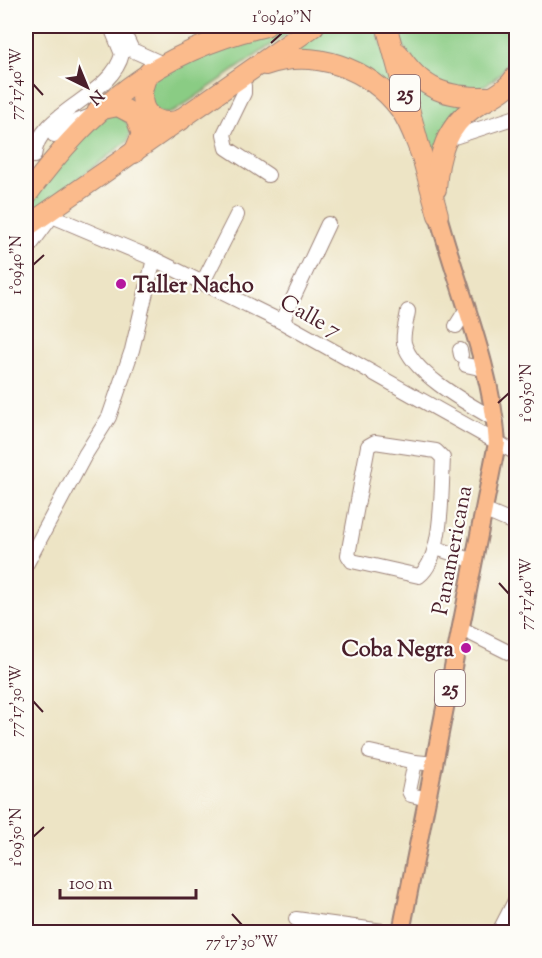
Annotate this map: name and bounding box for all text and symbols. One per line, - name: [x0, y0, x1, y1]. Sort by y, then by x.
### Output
- text: 1°09'40"N: [252, 8, 312, 29]
- text: 77°17'40"W: [7, 48, 28, 120]
- north arrow: [57, 57, 117, 117]
- road number: 25: [390, 75, 420, 111]
- text: N: [83, 83, 108, 109]
- text: 1°09'40"N: [7, 235, 28, 295]
- place label: Taller Nacho: [133, 271, 254, 303]
- marker: Taller Nacho: [114, 277, 128, 291]
- street label: Calle 7: [273, 288, 346, 348]
- text: 1°09'50"N: [517, 364, 538, 422]
- street label: Panamericana: [426, 483, 482, 618]
- text: 77°17'40"W: [517, 558, 538, 630]
- place label: Coba Negra: [342, 635, 455, 667]
- marker: Coba Negra: [459, 641, 473, 655]
- text: 77°17'30"W: [7, 665, 28, 737]
- road number: 25: [435, 670, 465, 706]
- text: 1°09'50"N: [7, 808, 28, 866]
- scale bar: [60, 862, 196, 900]
- text: 100 m: [69, 872, 113, 898]
- text: 77°17'30"W: [206, 933, 278, 954]

